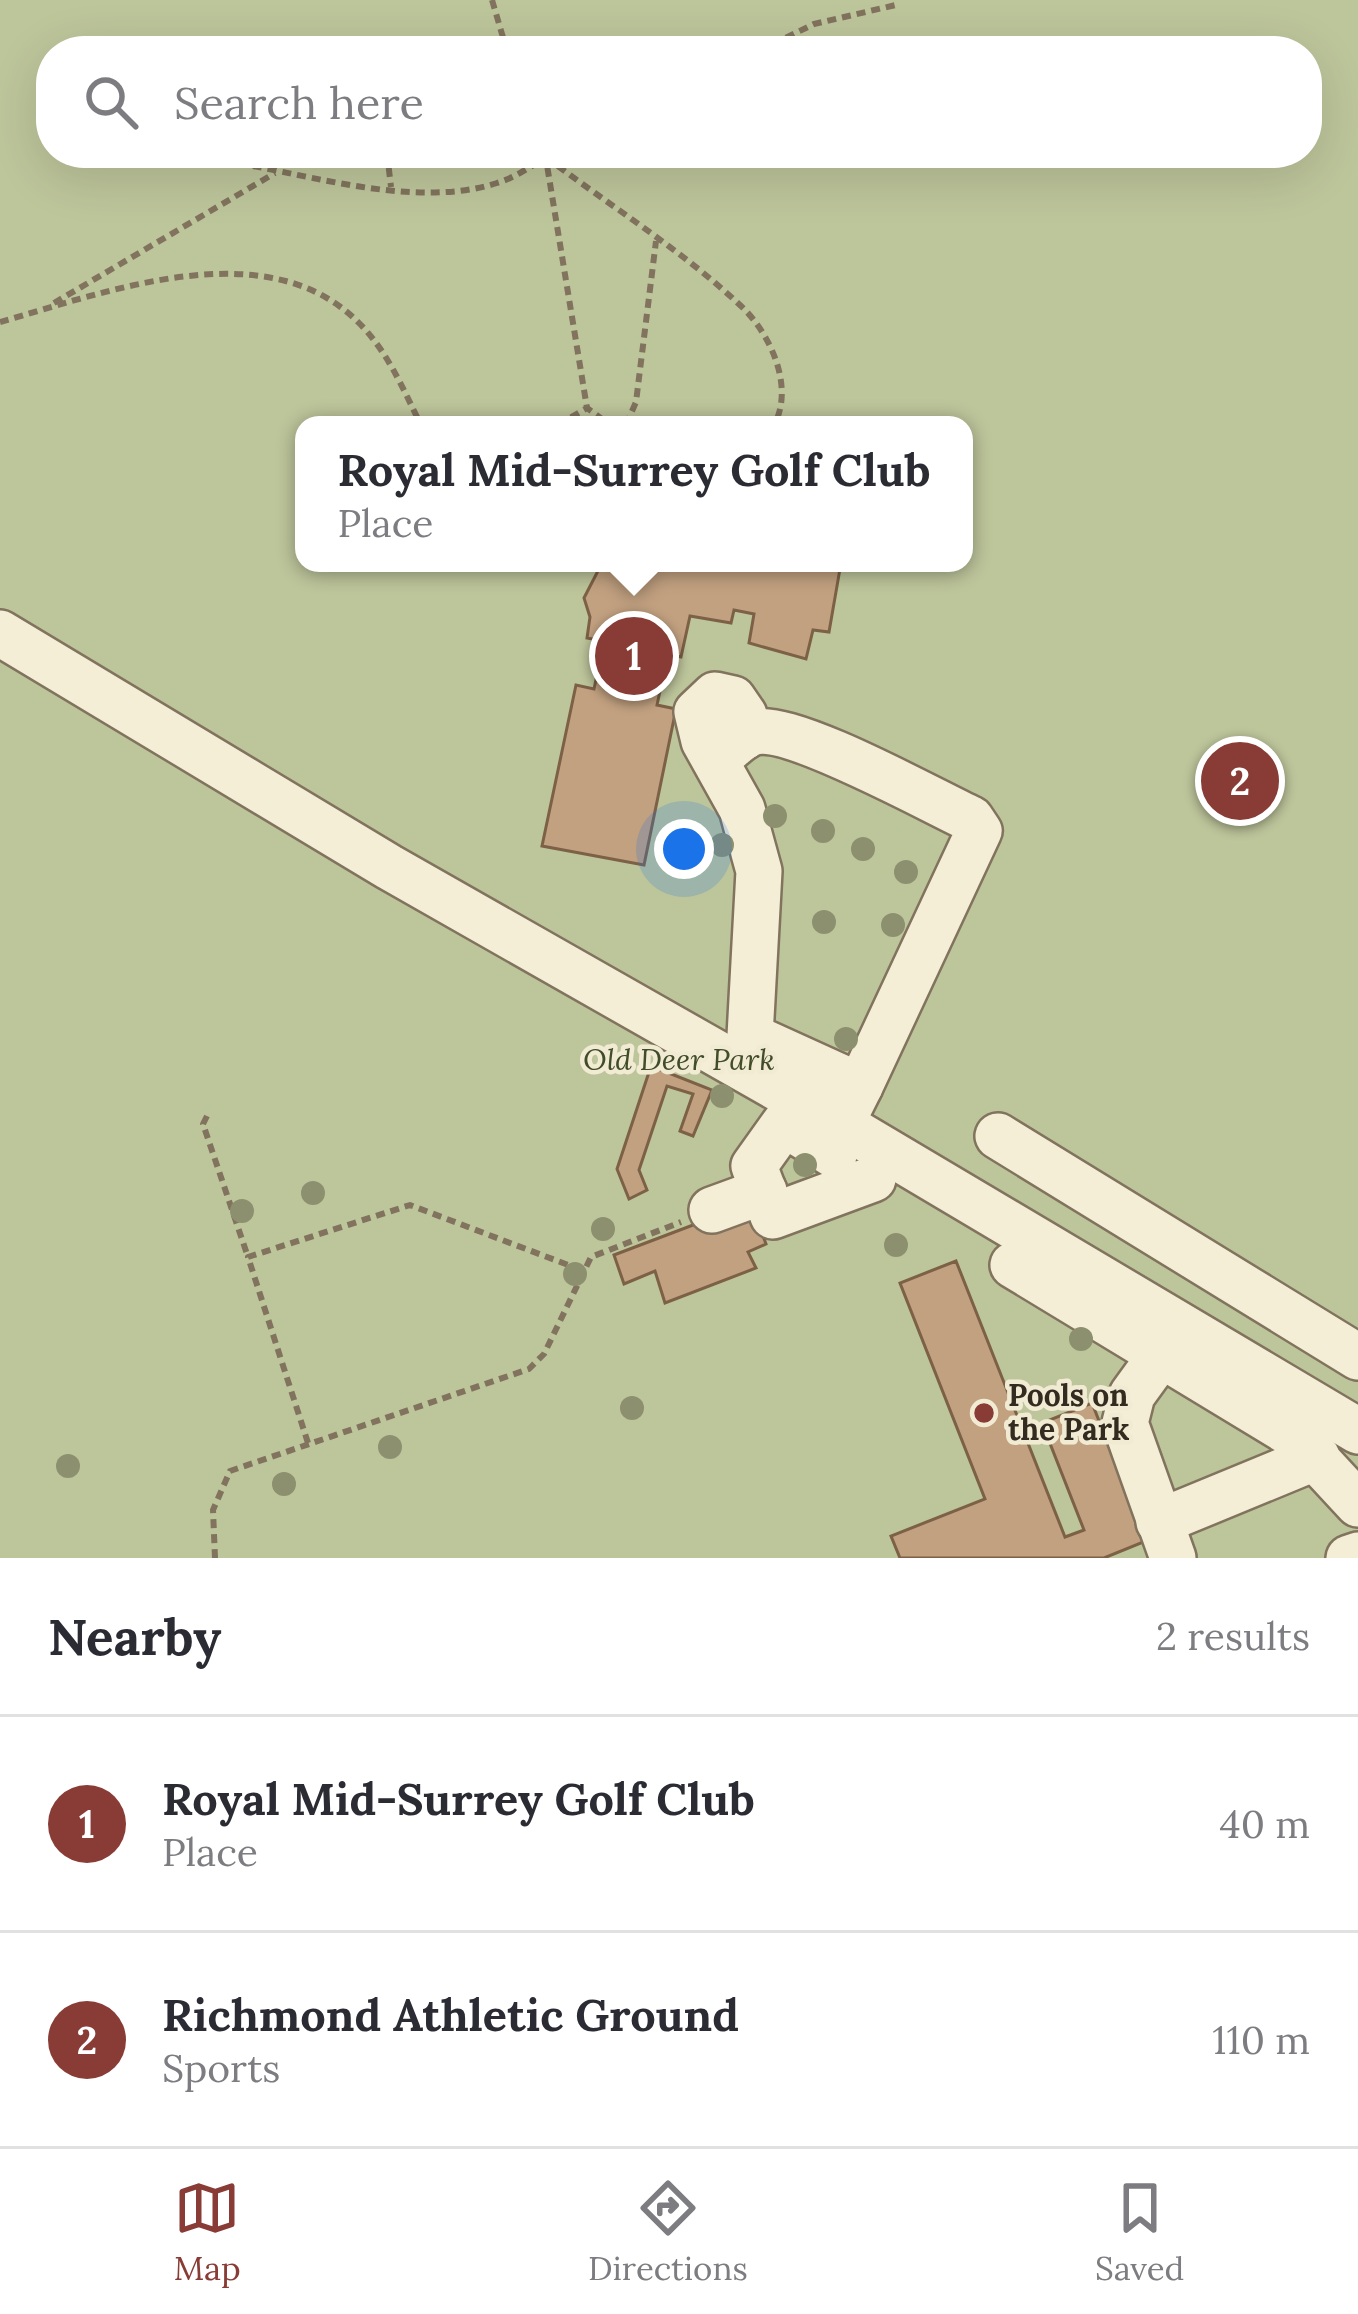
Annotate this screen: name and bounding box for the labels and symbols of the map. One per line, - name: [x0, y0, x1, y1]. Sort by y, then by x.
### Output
- pin: 1: [595, 611, 673, 701]
- pin: 2: [1201, 736, 1279, 826]
- your location: [654, 819, 714, 879]
- park label: Old Deer Park: [583, 1040, 775, 1078]
- place label: Pools on the Park: [1008, 1376, 1130, 1448]
- marker: Pools on the Park: [971, 1400, 997, 1426]

